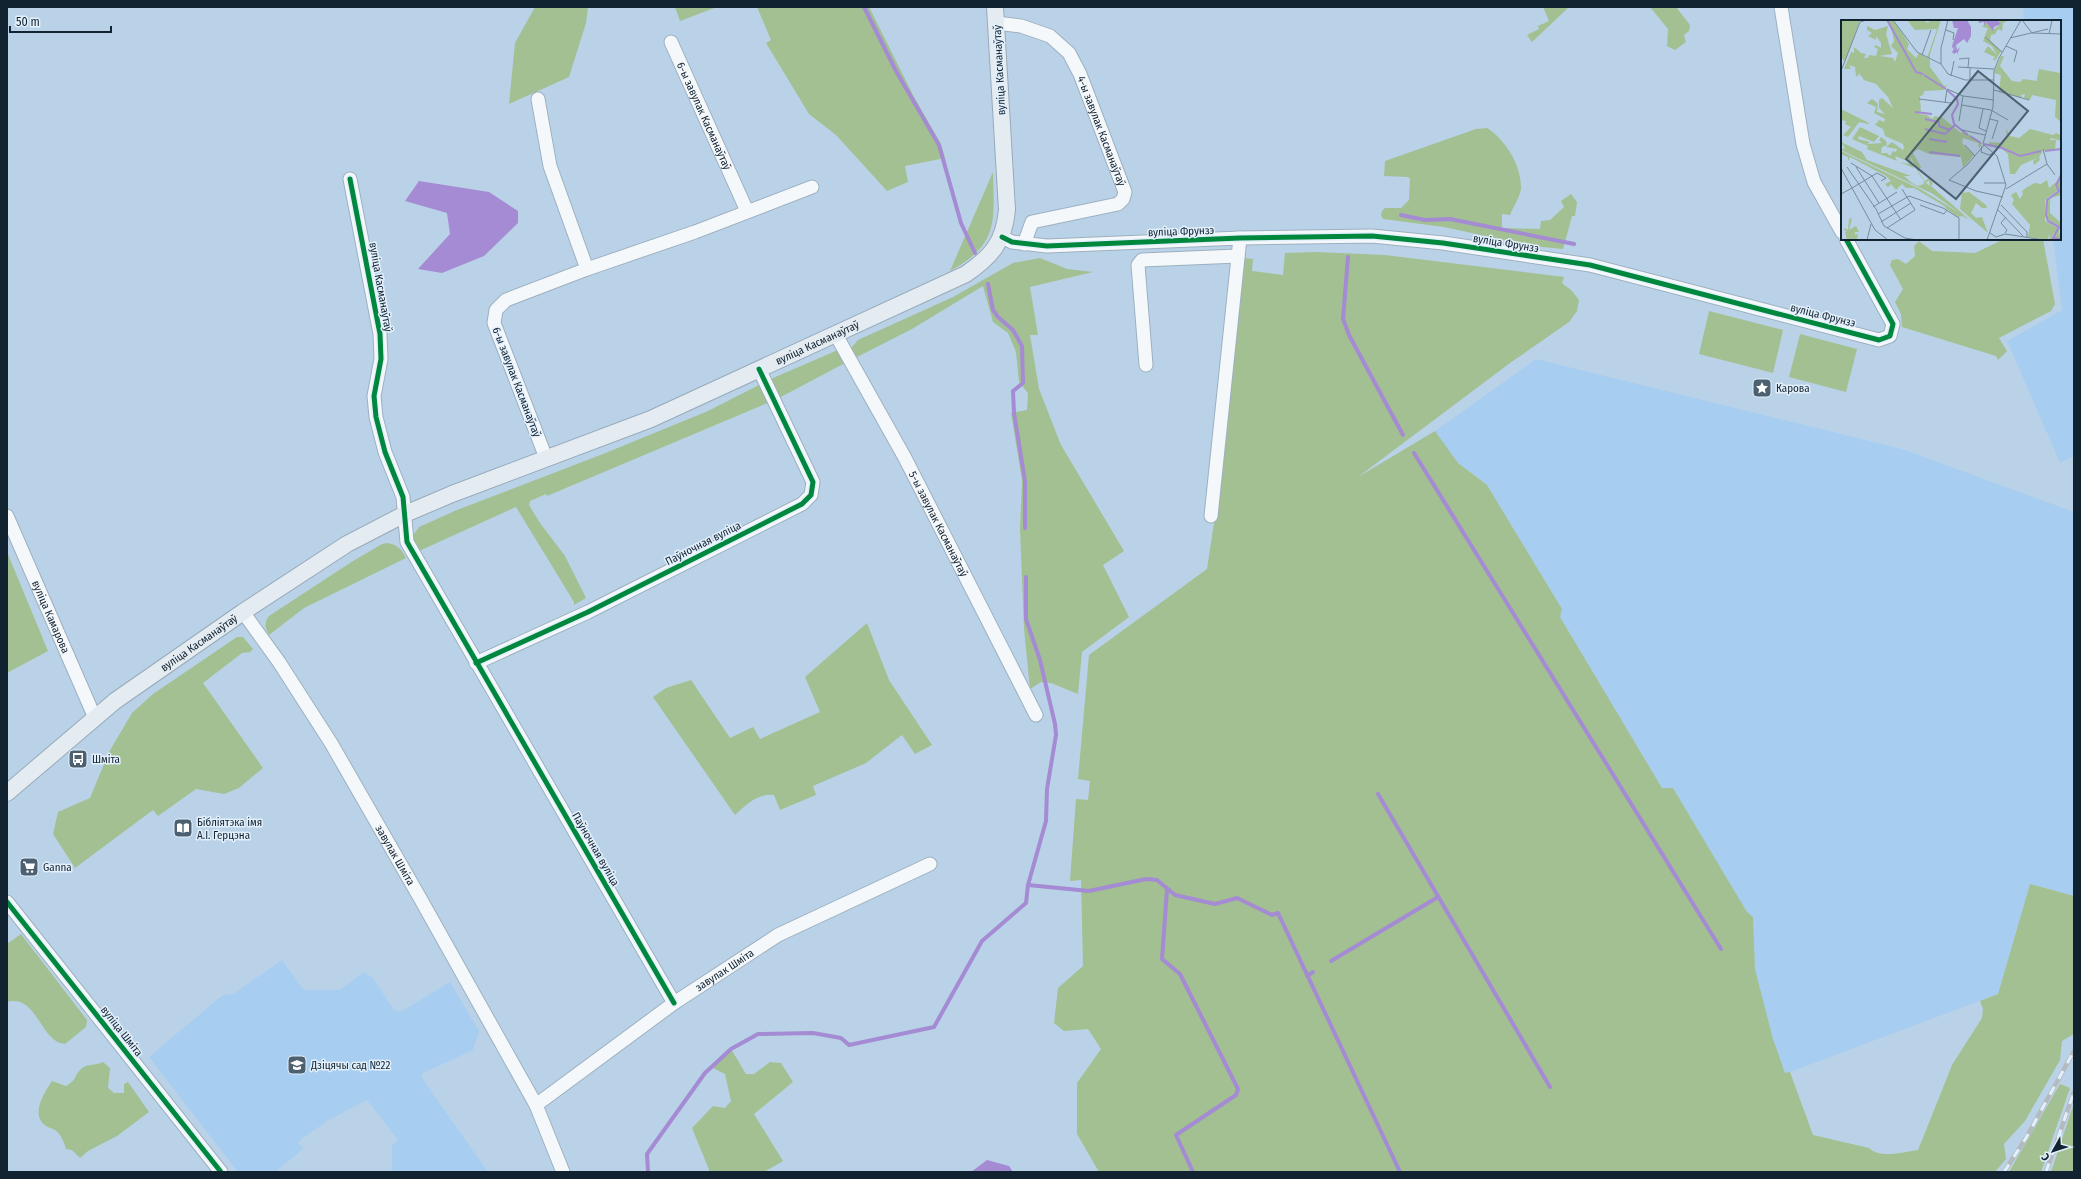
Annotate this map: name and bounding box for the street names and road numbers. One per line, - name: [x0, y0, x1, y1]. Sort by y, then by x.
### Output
- street label: вуліца Касманаўтаў: [991, 24, 1008, 116]
- street label: 6-ы завулак Касманаўтаў: [674, 60, 734, 172]
- street label: 4-ы завулак Касманаўтаў: [1074, 74, 1128, 188]
- street label: вуліца Фрунзэ: [1148, 224, 1215, 239]
- street label: вуліца Фрунзэ: [1472, 232, 1540, 255]
- street label: вуліца Касманаўтаў: [366, 241, 395, 333]
- street label: вуліца Фрунзэ: [1789, 301, 1857, 330]
- street label: вуліца Касманаўтаў: [773, 318, 861, 368]
- street label: 6-ы завулак Касманаўтаў: [490, 325, 544, 439]
- street label: 5-ы завулак Касманаўтаў: [906, 469, 970, 579]
- street label: Паўночная вуліца: [663, 519, 743, 568]
- street label: вуліца Камарова: [29, 579, 72, 655]
- street label: вуліца Касманаўтаў: [158, 612, 240, 674]
- street label: Паўночная вуліца: [569, 810, 622, 888]
- street label: завулак Шміта: [372, 823, 417, 888]
- street label: завулак Шміта: [693, 947, 757, 994]
- street label: вуліца Шміта: [98, 1004, 145, 1059]

